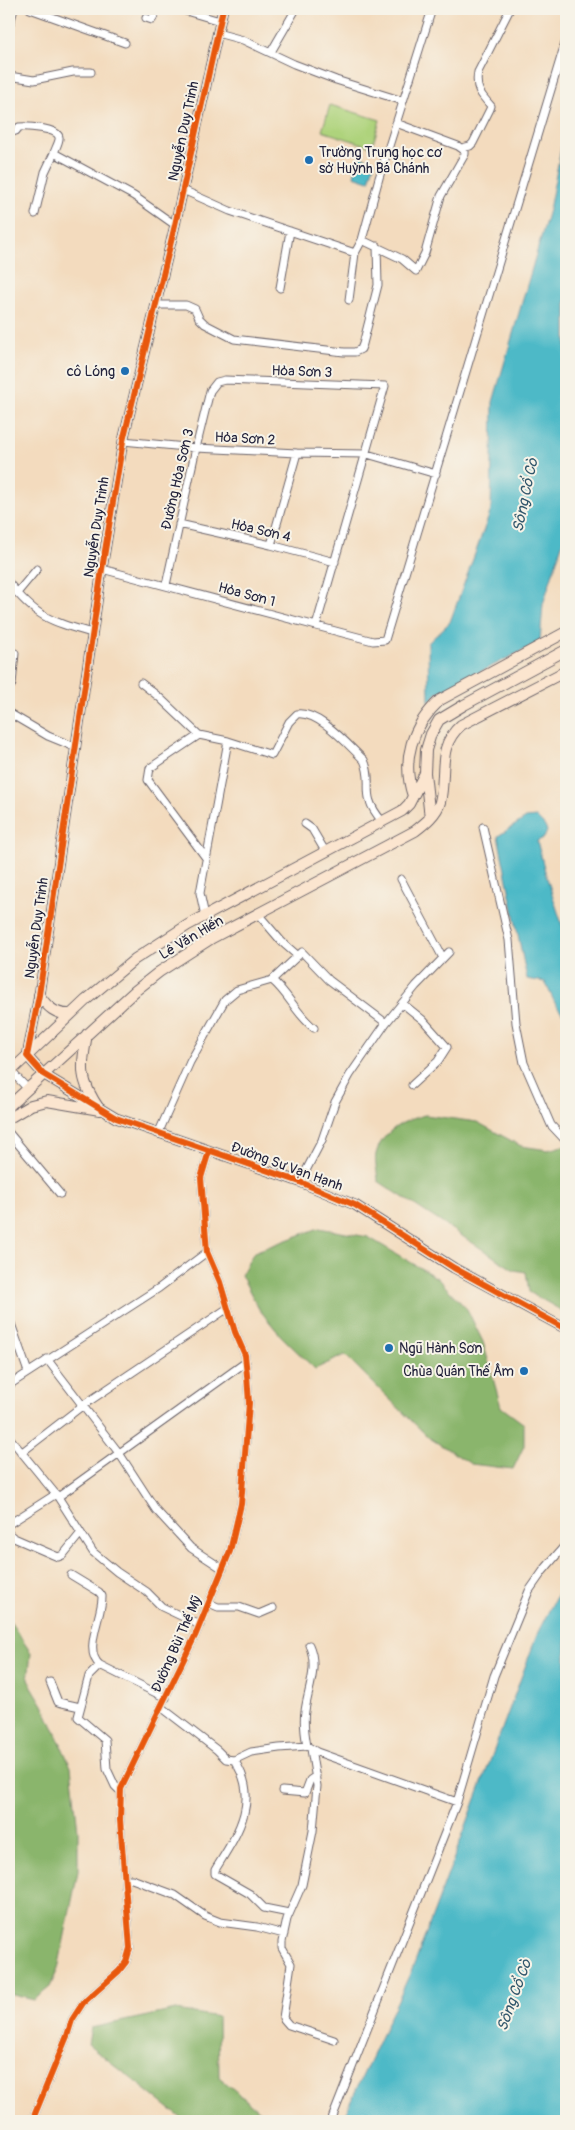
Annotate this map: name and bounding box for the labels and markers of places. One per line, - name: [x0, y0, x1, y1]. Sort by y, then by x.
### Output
- place label: Trường Trung học cơ sở Huỳnh Bá Chánh: [319, 144, 443, 177]
- marker: Trường Trung học cơ sở Huỳnh Bá Chánh: [303, 154, 315, 166]
- place label: cô Lóng: [67, 363, 115, 380]
- marker: cô Lóng: [119, 365, 131, 377]
- place label: Ngũ Hành Sơn: [399, 1340, 482, 1357]
- marker: Ngũ Hành Sơn: [383, 1342, 395, 1354]
- place label: Chùa Quán Thế Âm: [403, 1363, 514, 1380]
- marker: Chùa Quán Thế Âm: [518, 1365, 530, 1377]

